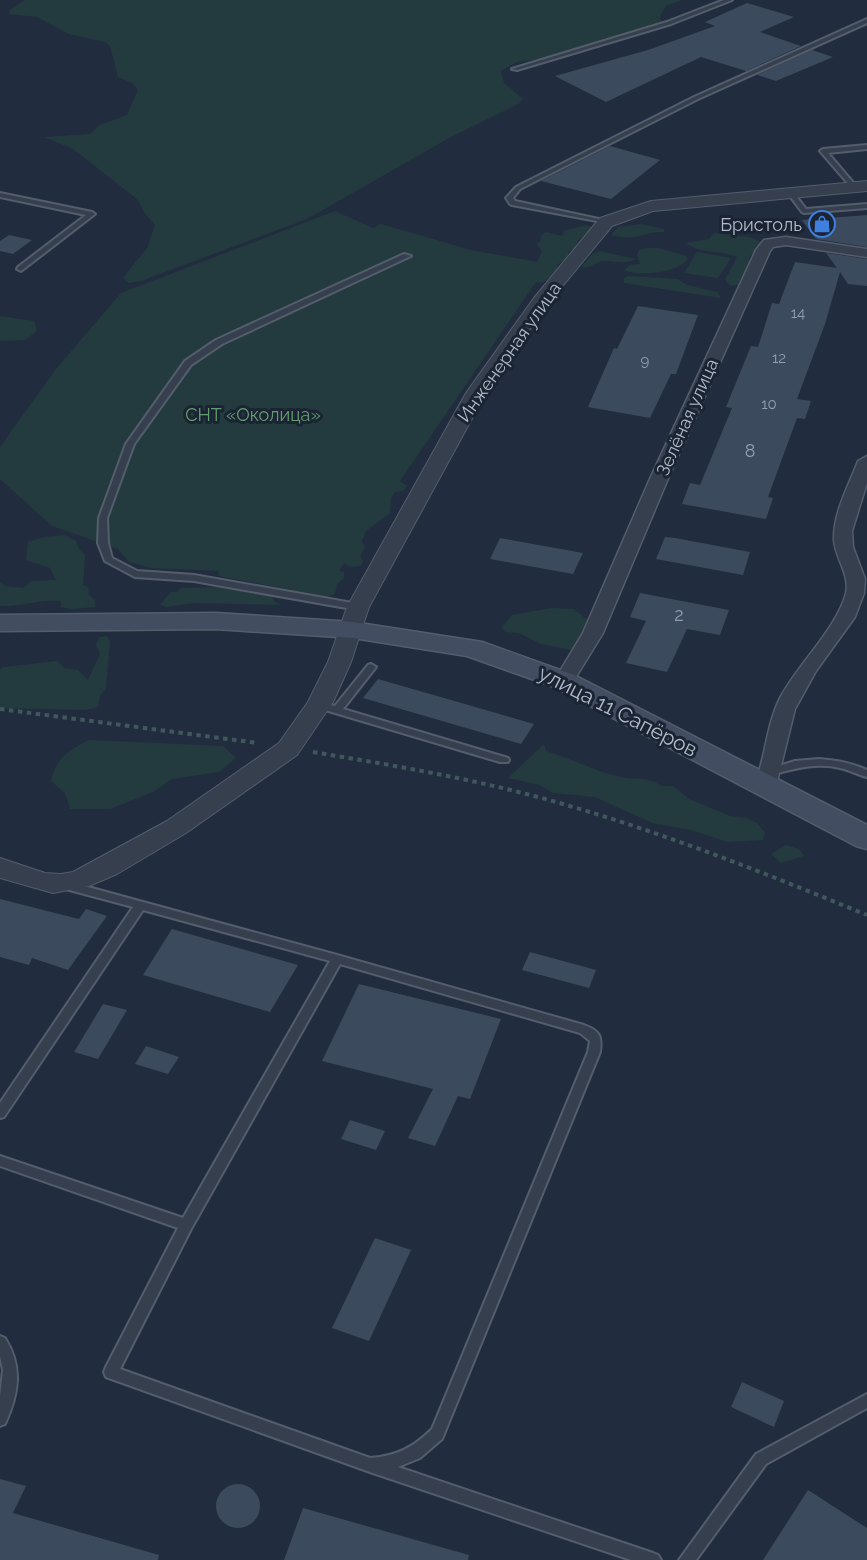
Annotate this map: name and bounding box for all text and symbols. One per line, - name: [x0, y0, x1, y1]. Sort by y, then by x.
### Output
- shop icon: Бристоль: [807, 209, 837, 239]
- place label: Бристоль: [720, 214, 802, 235]
- street label: Инженерная улица: [453, 278, 565, 426]
- house number: 14: [791, 304, 805, 322]
- house number: 12: [772, 349, 786, 367]
- house number: 9: [641, 352, 650, 370]
- street label: Зелёная улица: [652, 355, 722, 479]
- house number: 10: [761, 395, 777, 413]
- park label: СНТ «Околица»: [185, 404, 321, 425]
- house number: 8: [745, 440, 755, 461]
- house number: 2: [674, 604, 684, 625]
- street label: улица 11 Сапёров: [534, 660, 702, 762]

